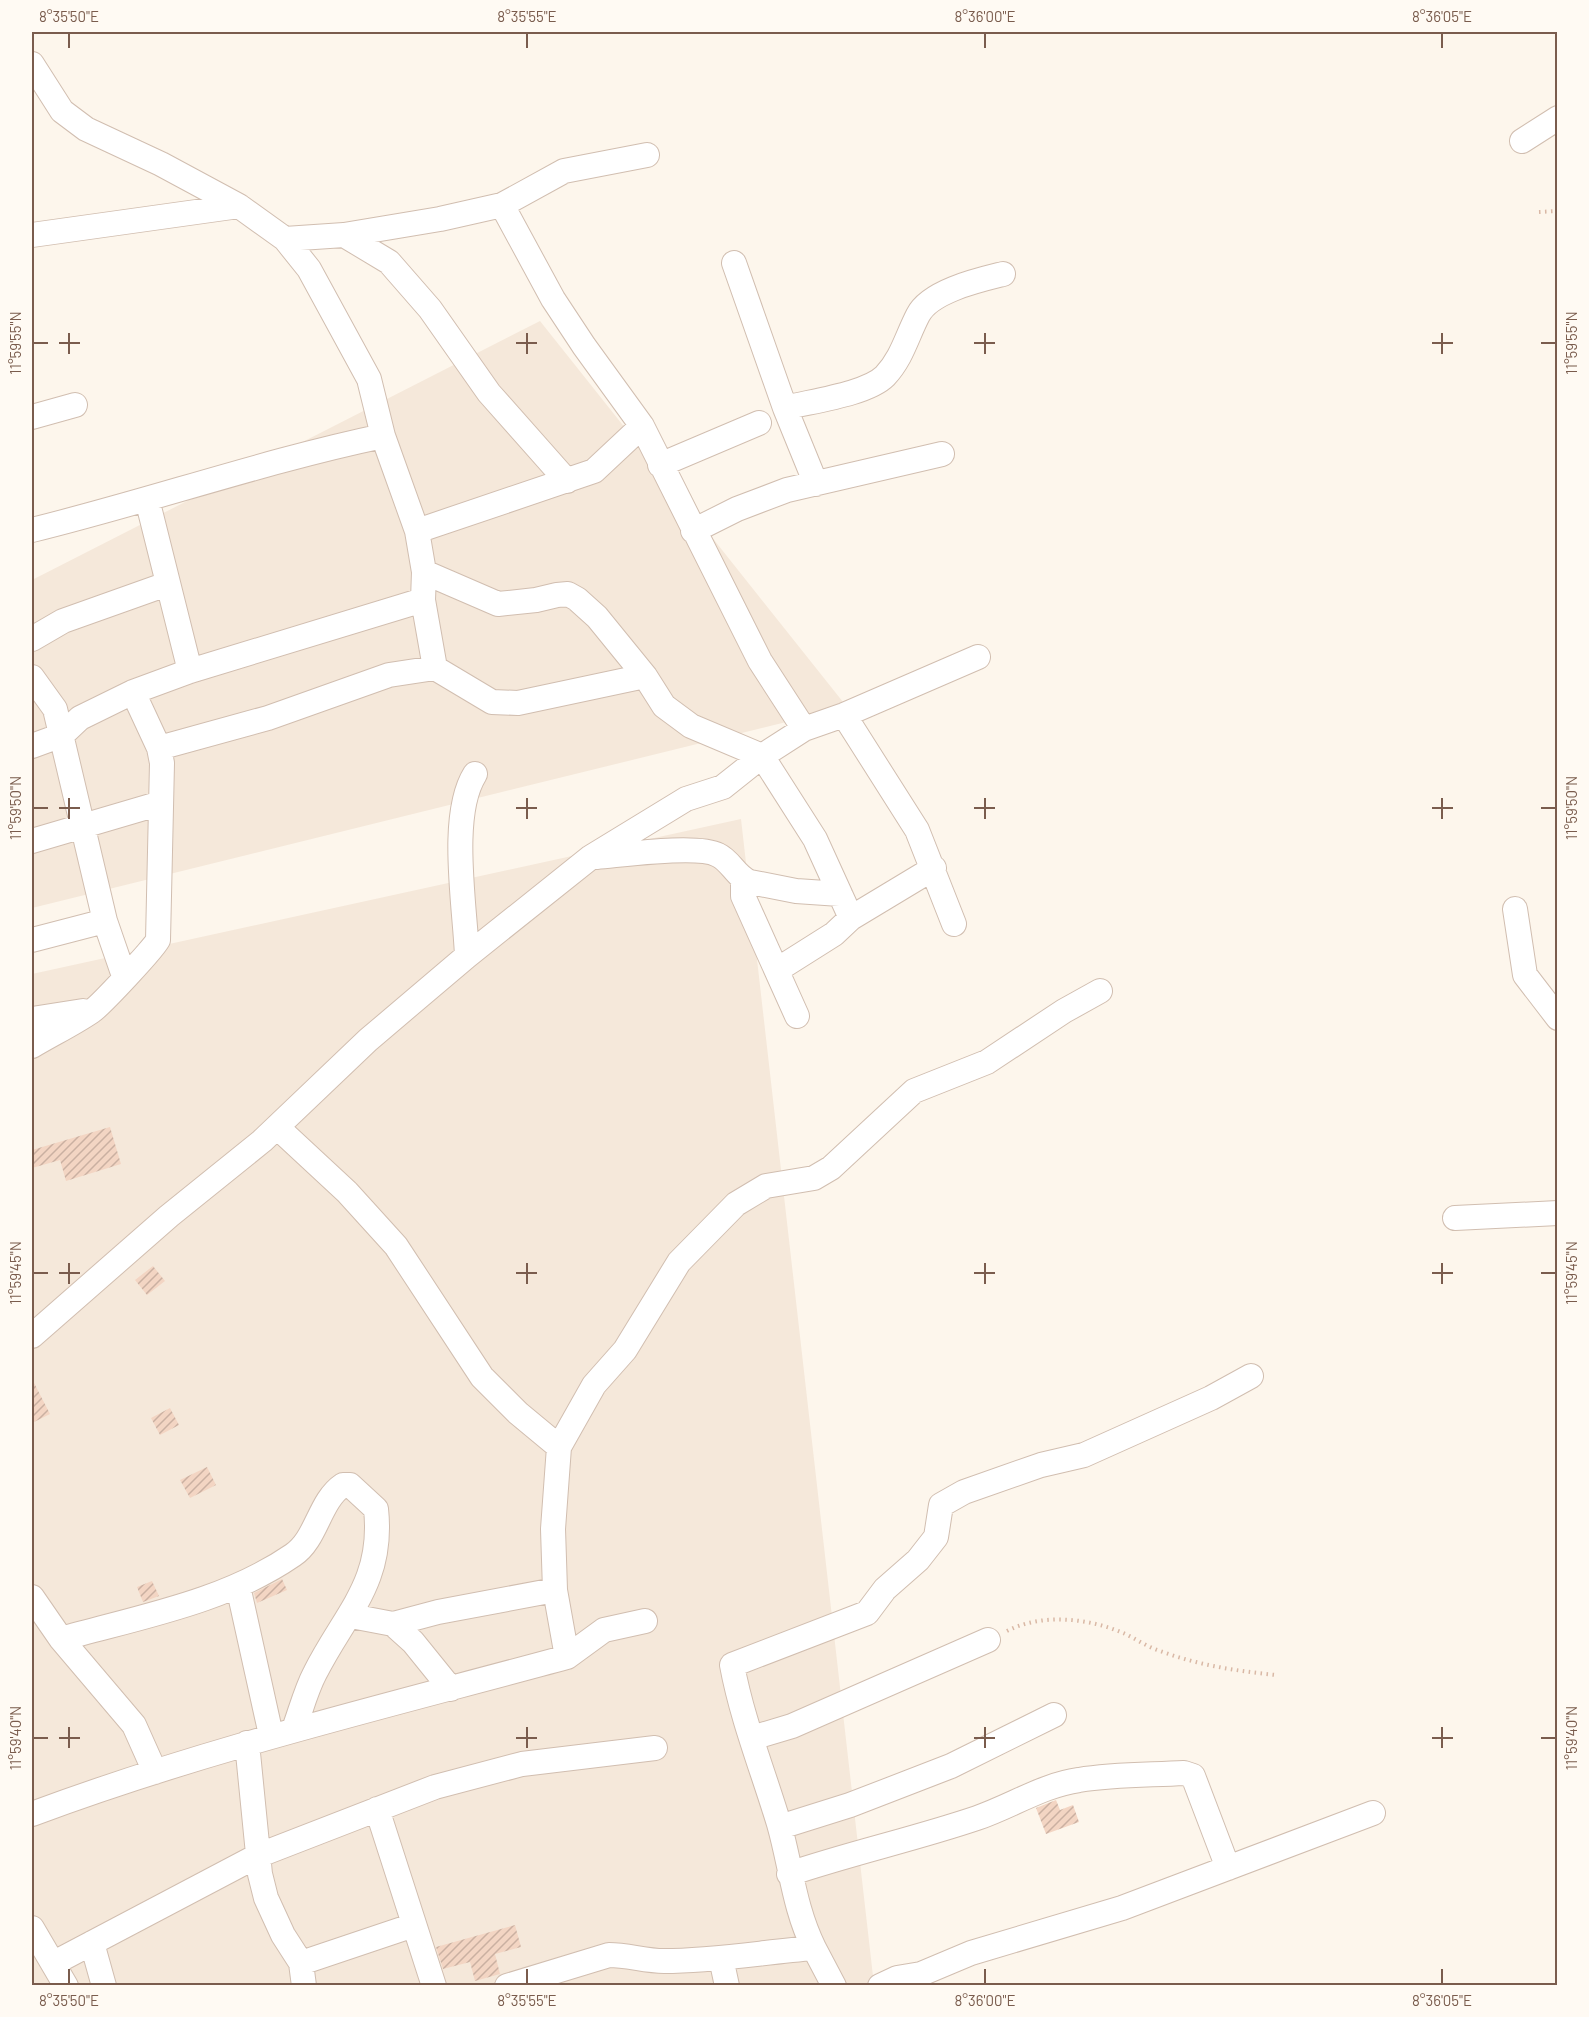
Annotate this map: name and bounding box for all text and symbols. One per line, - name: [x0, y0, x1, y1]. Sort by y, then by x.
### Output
- text: 8°35'50"E: [39, 7, 99, 25]
- text: 8°35'55"E: [497, 7, 557, 25]
- text: 8°36'00"E: [955, 7, 1015, 25]
- text: 8°36'05"E: [1412, 7, 1472, 25]
- text: 11°59'55"N: [6, 311, 24, 375]
- text: 11°59'55"N: [1562, 311, 1580, 375]
- text: 11°59'50"N: [6, 776, 24, 840]
- text: 11°59'50"N: [1562, 776, 1580, 840]
- text: 11°59'45"N: [6, 1241, 24, 1305]
- text: 11°59'45"N: [1562, 1241, 1580, 1305]
- text: 11°59'40"N: [6, 1706, 24, 1770]
- text: 11°59'40"N: [1562, 1706, 1580, 1770]
- text: 8°35'50"E: [39, 1991, 99, 2009]
- text: 8°35'55"E: [497, 1991, 557, 2009]
- text: 8°36'00"E: [955, 1991, 1015, 2009]
- text: 8°36'05"E: [1412, 1991, 1472, 2009]

